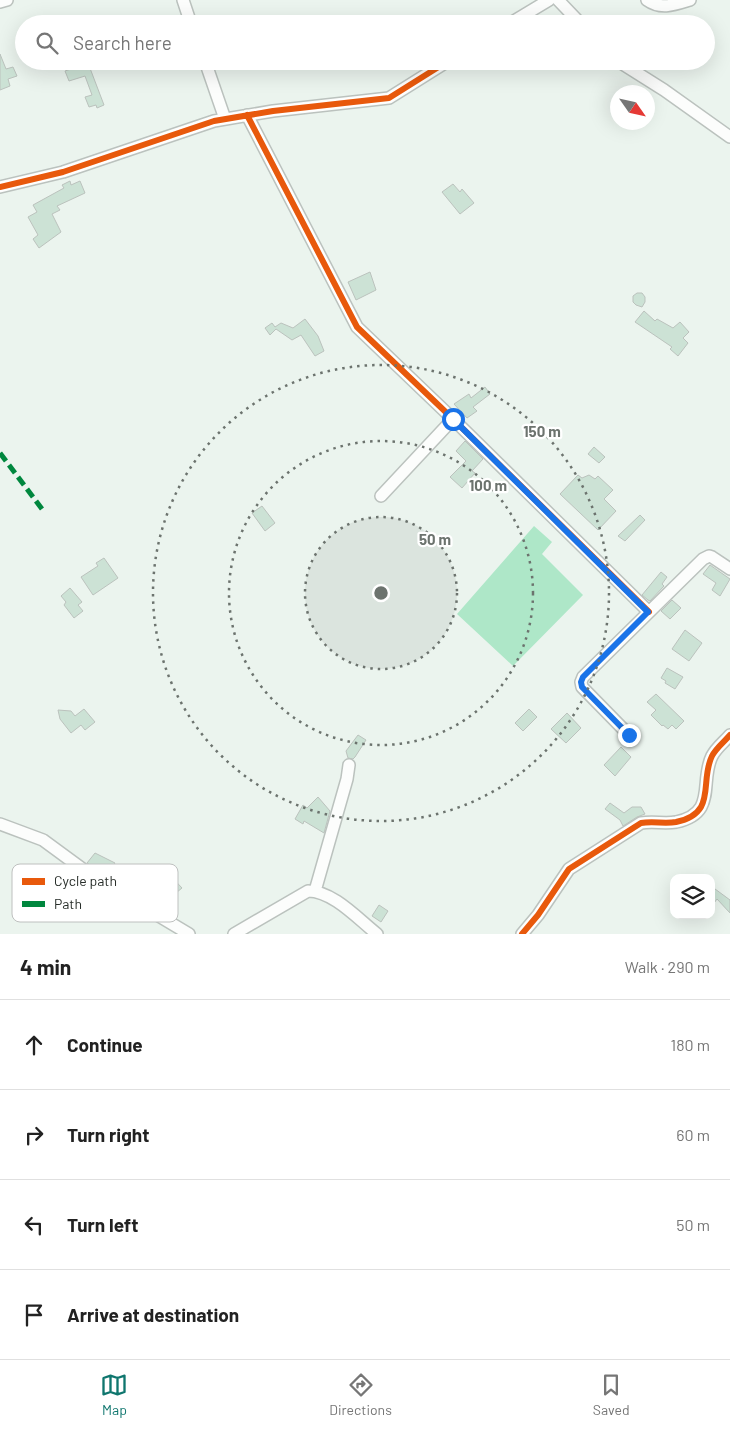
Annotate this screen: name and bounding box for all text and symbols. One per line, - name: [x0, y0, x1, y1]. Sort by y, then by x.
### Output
- search box: [15, 15, 715, 70]
- icon: search: [33, 29, 61, 57]
- text: Search here: [73, 31, 172, 54]
- north arrow: [610, 85, 655, 130]
- route start: [442, 408, 465, 431]
- text: 150 m: [523, 422, 561, 440]
- text: 100 m: [469, 476, 507, 494]
- text: 50 m: [419, 530, 451, 548]
- centre of rings: [372, 584, 390, 602]
- route end: [618, 724, 641, 747]
- legend: [12, 864, 178, 922]
- text: Cycle path: [54, 872, 117, 889]
- map controls: [670, 874, 715, 919]
- button: layers: [670, 874, 715, 919]
- text: Path: [54, 895, 82, 912]
- text: 4 min: [20, 954, 71, 979]
- text: Walk · 290 m: [625, 957, 710, 976]
- icon: ahead: [20, 1031, 48, 1059]
- text: Continue: [67, 1033, 143, 1056]
- text: 180 m: [671, 1035, 710, 1054]
- icon: right: [20, 1121, 48, 1149]
- text: Turn right: [67, 1123, 149, 1146]
- text: 60 m: [676, 1125, 710, 1144]
- icon: left: [20, 1211, 48, 1239]
- text: Turn left: [67, 1213, 138, 1236]
- text: 50 m: [676, 1215, 710, 1234]
- icon: arrive: [20, 1301, 48, 1329]
- text: Arrive at destination: [67, 1303, 239, 1326]
- tab: Map: [100, 1371, 128, 1418]
- tab: Directions: [329, 1371, 392, 1418]
- tab: Saved: [593, 1371, 630, 1418]

